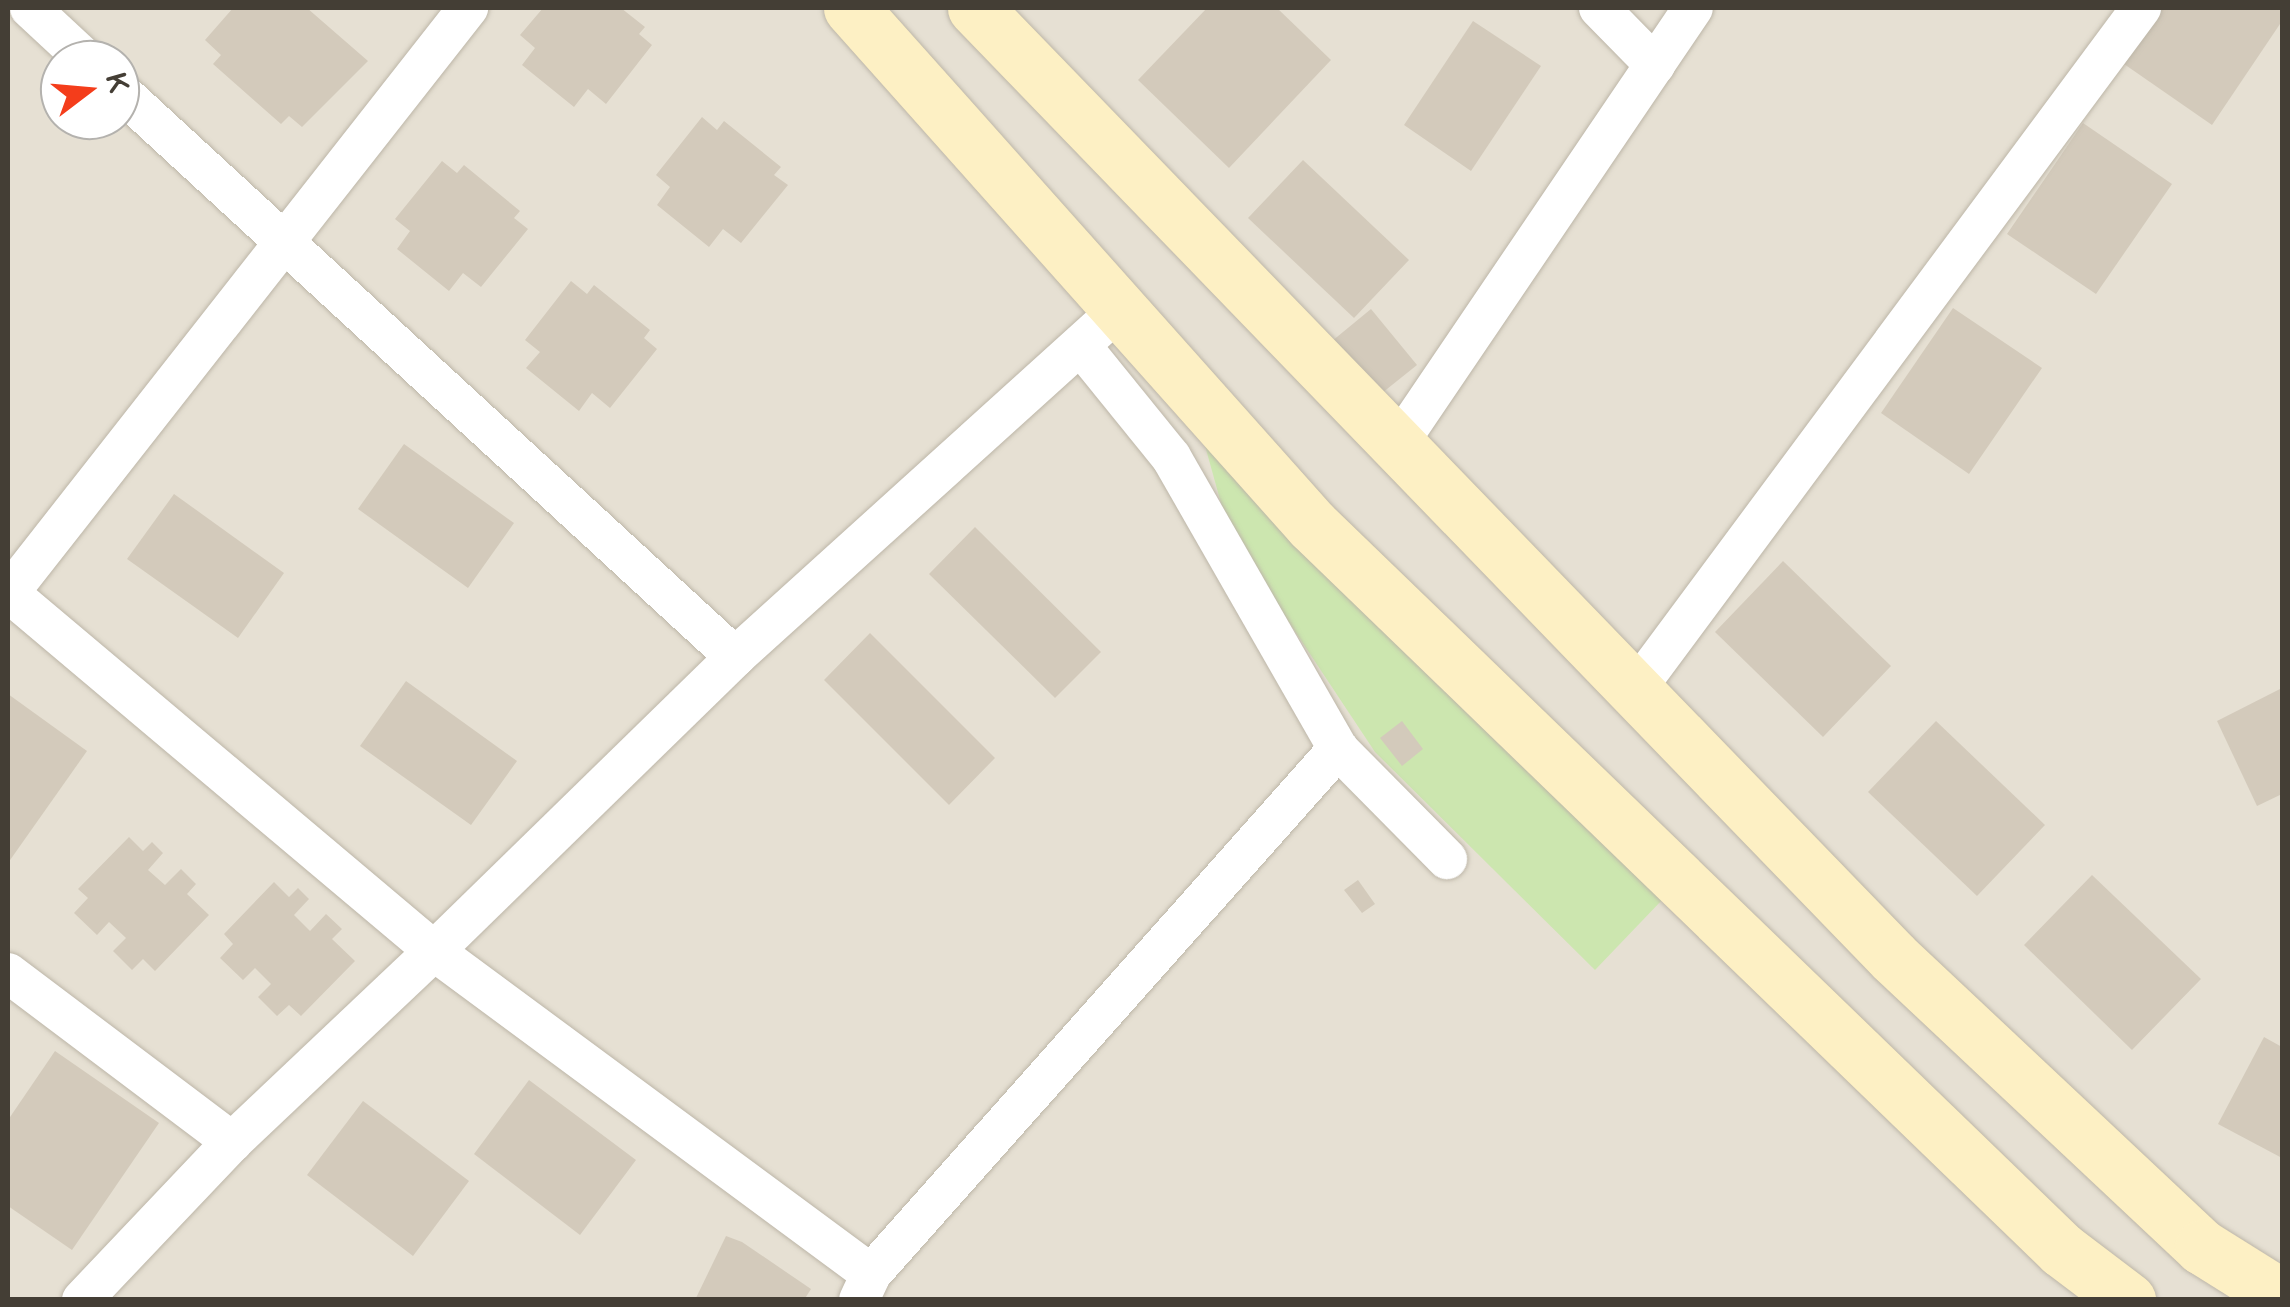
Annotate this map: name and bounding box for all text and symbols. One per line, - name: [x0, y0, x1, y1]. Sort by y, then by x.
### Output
- north arrow: [40, 40, 140, 140]
- text: K: [98, 69, 136, 96]

